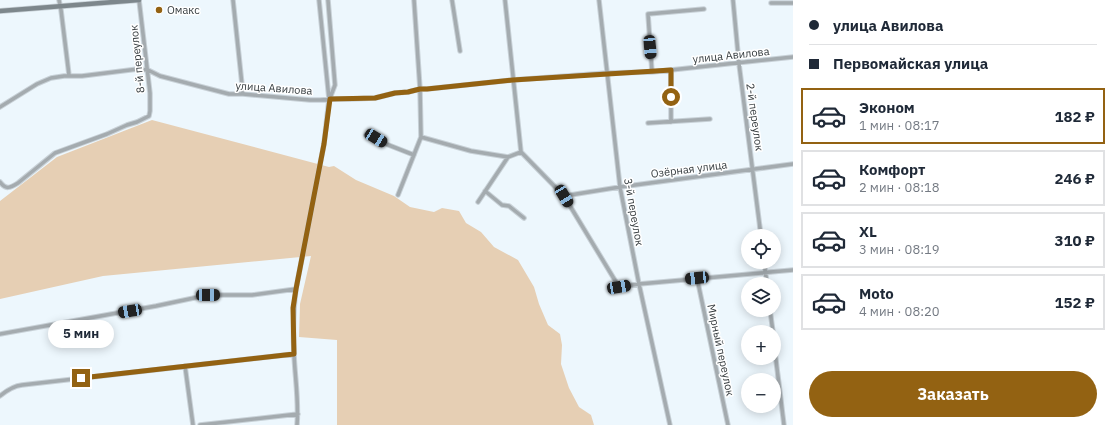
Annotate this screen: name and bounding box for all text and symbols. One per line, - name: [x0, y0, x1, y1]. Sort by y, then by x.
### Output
- place label: Омакс: [167, 3, 200, 17]
- marker: Омакс: [154, 5, 164, 15]
- text: улица Авилова: [833, 16, 944, 35]
- street label: 8-й переулок: [126, 24, 148, 94]
- car: [643, 35, 657, 59]
- street label: улица Авилова: [692, 44, 770, 66]
- text: Первомайская улица: [833, 54, 988, 73]
- street label: улица Авилова: [235, 78, 313, 98]
- street label: 2-й переулок: [743, 82, 767, 152]
- route start: [662, 88, 680, 106]
- icon: car: [811, 98, 847, 134]
- text: Эконом: [859, 98, 915, 117]
- text: 182 ₽: [1055, 107, 1095, 126]
- text: 1 мин · 08:17: [859, 117, 940, 134]
- car: [363, 127, 389, 149]
- street label: Озёрная улица: [650, 157, 728, 181]
- icon: car: [811, 160, 847, 196]
- text: Комфорт: [859, 160, 925, 179]
- text: 246 ₽: [1055, 169, 1095, 188]
- street label: 3-й переулок: [621, 177, 647, 247]
- text: 2 мин · 08:18: [859, 179, 940, 196]
- car: [553, 183, 575, 209]
- icon: car: [811, 222, 847, 258]
- text: XL: [859, 222, 877, 241]
- map controls: [741, 229, 781, 413]
- button: locate: [741, 229, 781, 269]
- text: 310 ₽: [1055, 231, 1095, 250]
- text: 3 мин · 08:19: [859, 241, 940, 258]
- car: [684, 271, 710, 285]
- button: layers: [741, 277, 781, 317]
- car: [606, 279, 632, 295]
- icon: car: [811, 284, 847, 320]
- text: Moto: [859, 284, 894, 303]
- car: [196, 289, 220, 301]
- text: 152 ₽: [1055, 293, 1095, 312]
- car: [117, 303, 143, 319]
- street label: Мирный переулок: [704, 303, 738, 397]
- text: 4 мин · 08:20: [859, 303, 940, 320]
- callout: 5 мин: [48, 320, 114, 348]
- text: 5 мин: [63, 325, 99, 342]
- button: +: [741, 325, 781, 365]
- route end: [72, 369, 90, 387]
- button: Заказать: [809, 371, 1097, 417]
- button: −: [741, 373, 781, 413]

